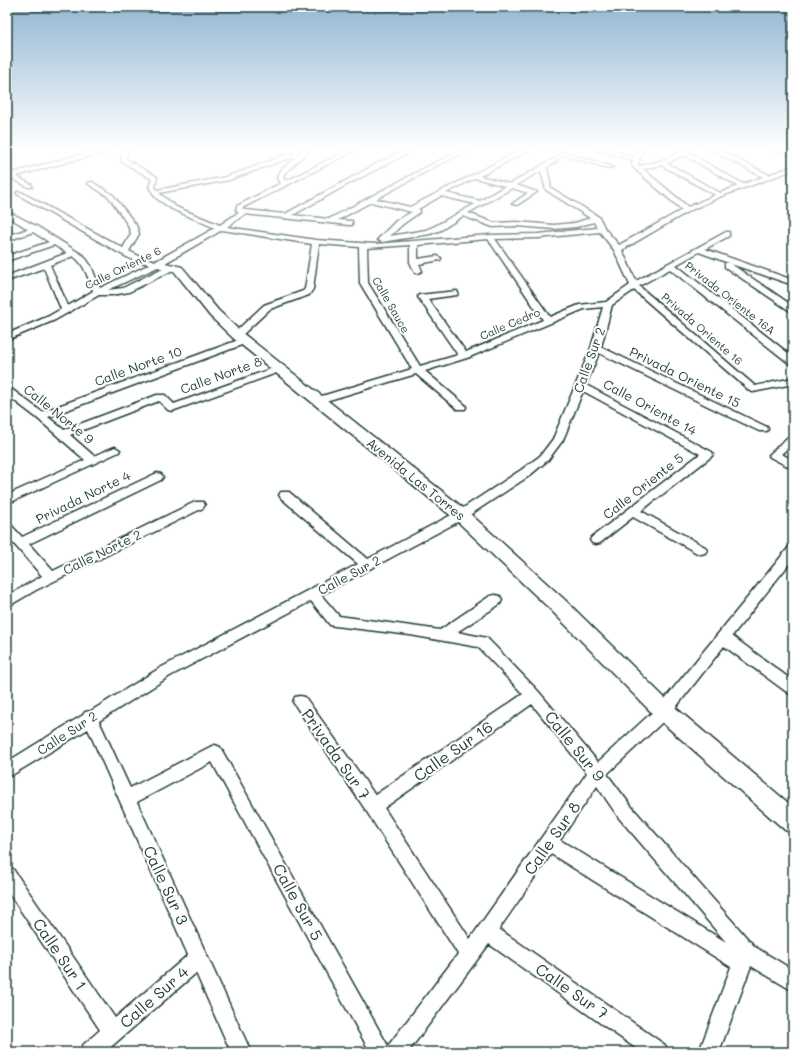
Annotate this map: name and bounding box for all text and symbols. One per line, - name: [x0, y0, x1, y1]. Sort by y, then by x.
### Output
- street label: Calle Oriente 6: [82, 243, 163, 292]
- street label: Privada Oriente 16A: [682, 259, 778, 337]
- street label: Calle Sauce: [369, 274, 414, 336]
- street label: Privada Oriente 16: [659, 290, 745, 368]
- street label: Calle Cedro: [477, 304, 543, 343]
- street label: Calle Sur 2: [569, 325, 608, 395]
- street label: Calle Norte 10: [92, 342, 184, 389]
- street label: Privada Oriente 15: [627, 342, 743, 411]
- street label: Calle Norte 8: [178, 352, 264, 397]
- street label: Calle Oriente 14: [601, 375, 700, 439]
- street label: Calle Norte 9: [21, 380, 98, 447]
- street label: Avenida Las Torres: [364, 434, 469, 524]
- street label: Calle Oriente 5: [599, 449, 686, 522]
- street label: Privada Norte 4: [33, 466, 133, 527]
- street label: Calle Norte 2: [60, 525, 144, 578]
- street label: Calle Sur 2: [315, 551, 383, 598]
- street label: Privada Sur 7: [297, 704, 376, 803]
- street label: Calle Sur 9: [541, 706, 610, 785]
- street label: Calle Sur 2: [33, 707, 100, 758]
- street label: Calle Sur 16: [409, 716, 496, 786]
- street label: Calle Sur 8: [519, 797, 585, 879]
- street label: Calle Sur 3: [139, 842, 194, 928]
- street label: Calle Sur 5: [269, 860, 328, 944]
- street label: Calle Sur 1: [29, 914, 92, 994]
- street label: Calle Sur 7: [532, 958, 613, 1023]
- street label: Calle Sur 4: [115, 961, 193, 1032]

